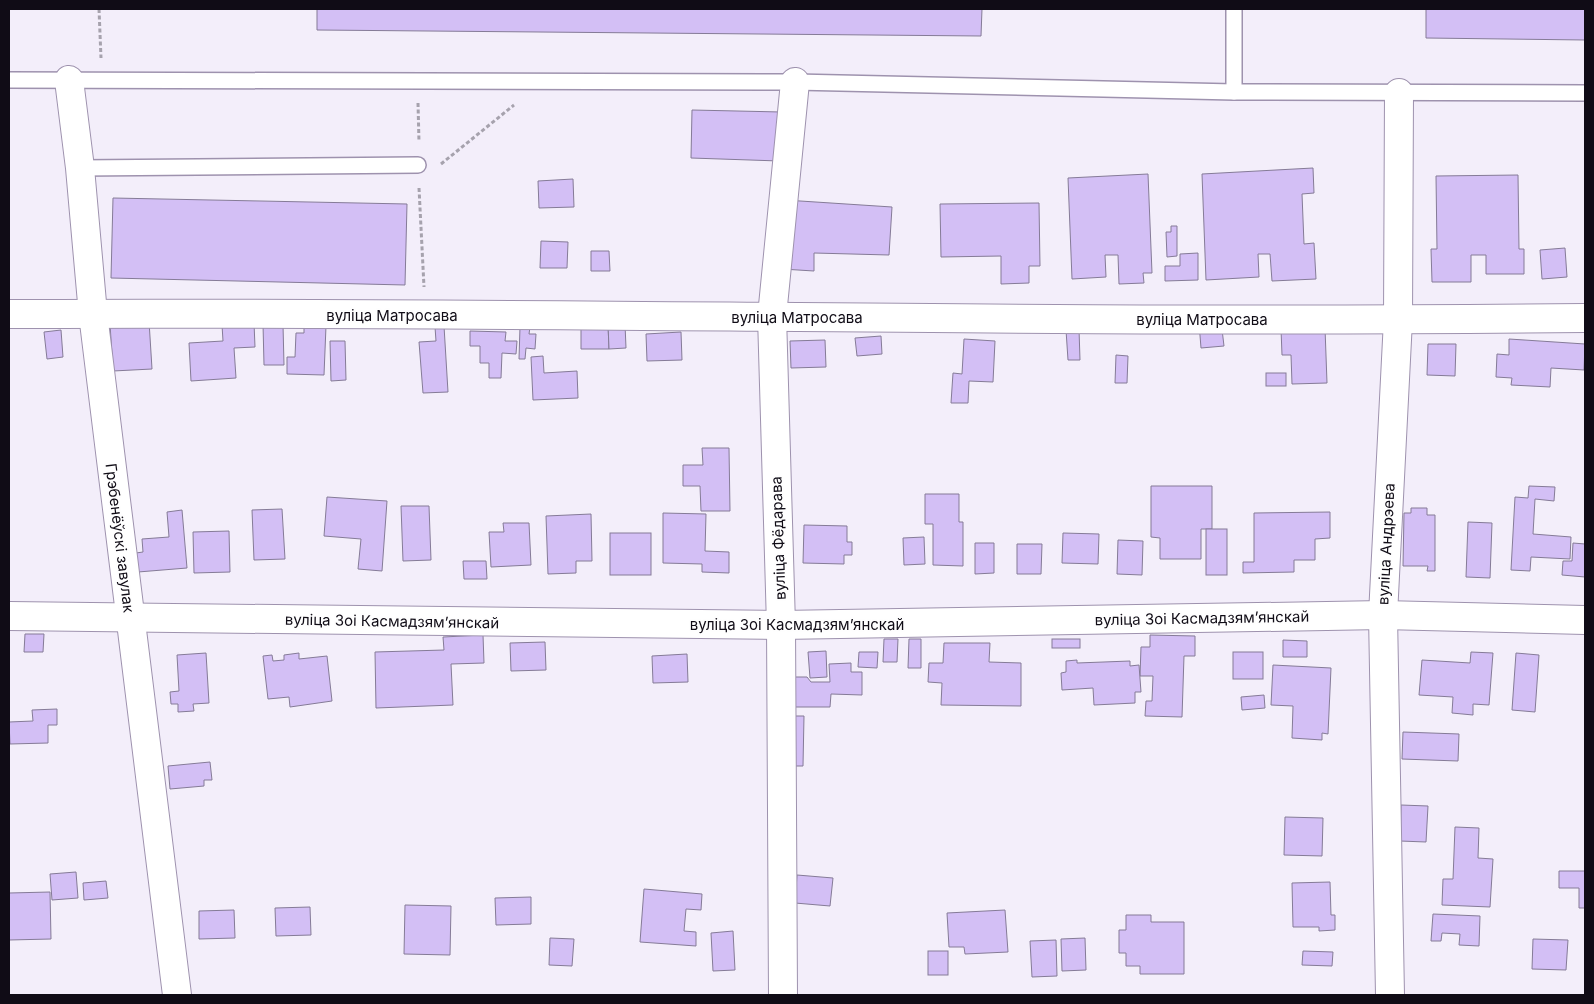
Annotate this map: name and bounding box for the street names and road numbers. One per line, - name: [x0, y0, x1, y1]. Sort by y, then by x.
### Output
- street label: вуліца Матросава: [326, 306, 458, 325]
- street label: вуліца Матросава: [731, 308, 863, 327]
- street label: вуліца Матросава: [1136, 310, 1268, 329]
- street label: Грэбенёўскі завулак: [101, 462, 139, 614]
- street label: вуліца Фёдарава: [766, 476, 790, 600]
- street label: вуліца Андрэева: [1373, 483, 1399, 605]
- street label: вуліца Зоі Касмадзямʼянскай: [1095, 607, 1309, 629]
- street label: вуліца Зоі Касмадзямʼянскай: [285, 610, 499, 632]
- street label: вуліца Зоі Касмадзямʼянскай: [690, 615, 904, 634]

